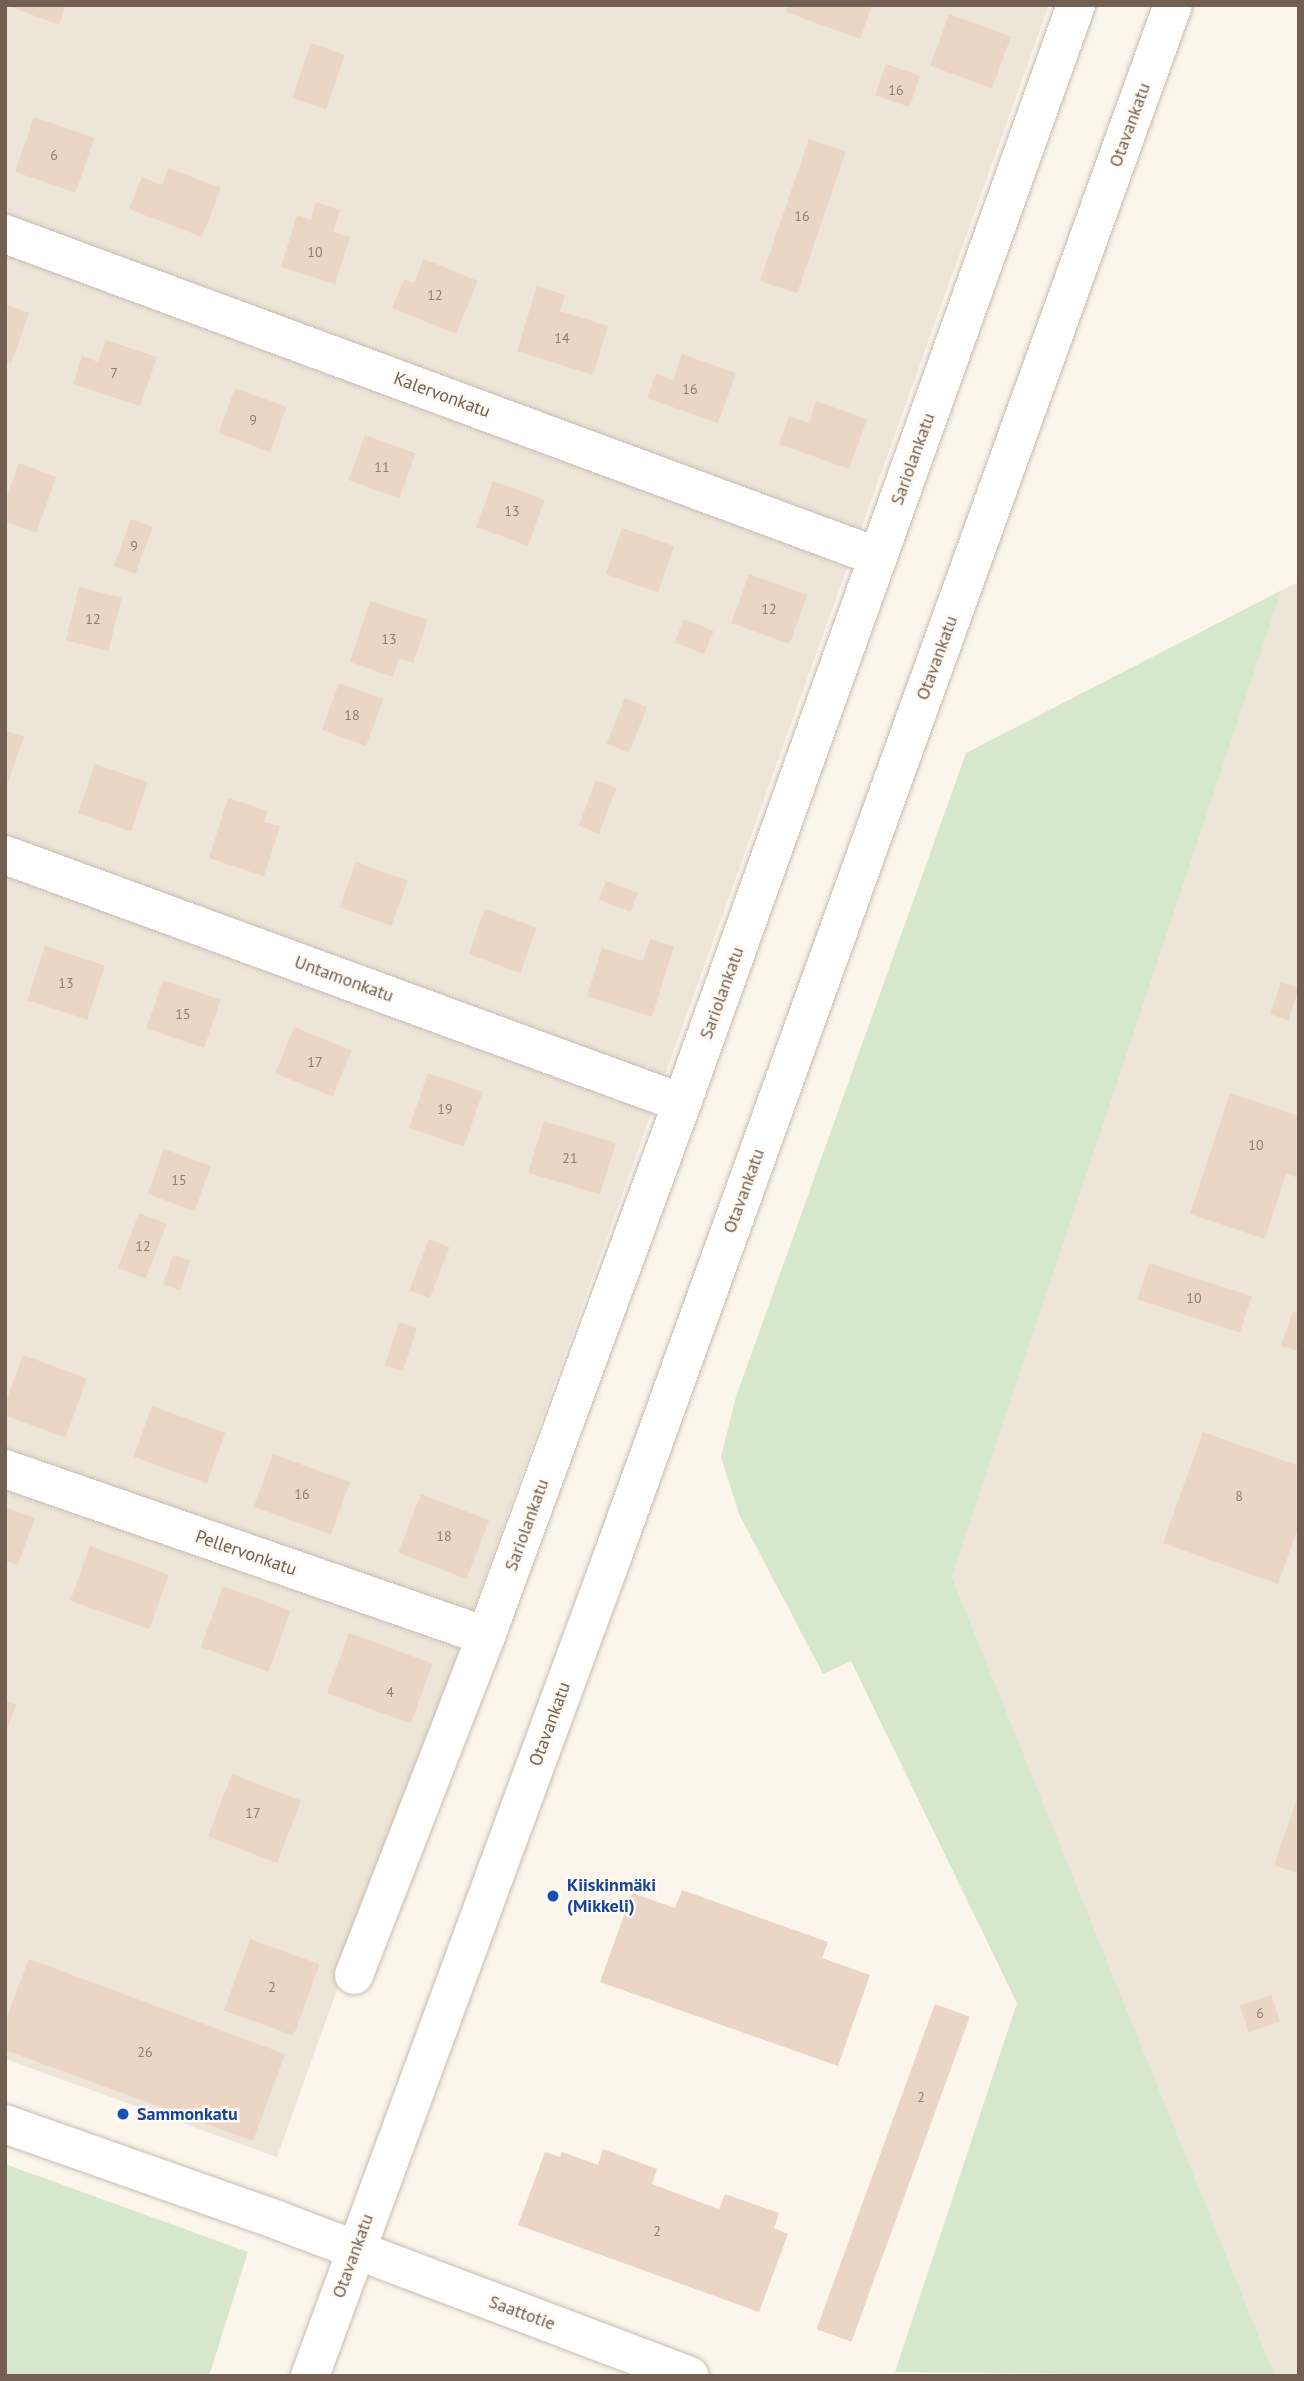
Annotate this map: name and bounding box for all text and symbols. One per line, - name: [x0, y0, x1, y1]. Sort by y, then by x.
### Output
- street label: Otavankatu: [1105, 80, 1155, 170]
- house number: 16: [888, 82, 904, 98]
- house number: 6: [50, 147, 58, 163]
- house number: 16: [794, 208, 810, 224]
- house number: 10: [307, 244, 323, 260]
- house number: 12: [427, 287, 443, 303]
- house number: 14: [554, 330, 570, 346]
- house number: 7: [110, 365, 118, 381]
- street label: Kalervonkatu: [391, 368, 493, 422]
- house number: 16: [682, 381, 698, 397]
- street label: Sariolankatu: [886, 410, 940, 508]
- house number: 9: [249, 412, 257, 428]
- house number: 11: [374, 459, 390, 475]
- house number: 13: [504, 503, 520, 519]
- house number: 9: [130, 538, 138, 554]
- house number: 12: [761, 601, 777, 617]
- house number: 12: [85, 611, 101, 627]
- street label: Otavankatu: [912, 613, 962, 703]
- house number: 13: [381, 631, 397, 647]
- house number: 18: [344, 707, 360, 723]
- street label: Sariolankatu: [695, 944, 749, 1042]
- street label: Untamonkatu: [291, 951, 397, 1007]
- house number: 13: [58, 975, 74, 991]
- house number: 15: [175, 1006, 191, 1022]
- house number: 17: [307, 1054, 323, 1070]
- house number: 19: [437, 1101, 453, 1117]
- house number: 10: [1248, 1137, 1264, 1153]
- street label: Otavankatu: [719, 1146, 769, 1236]
- house number: 21: [562, 1150, 578, 1166]
- house number: 15: [171, 1172, 187, 1188]
- house number: 12: [135, 1238, 151, 1254]
- house number: 10: [1186, 1290, 1202, 1306]
- street label: Sariolankatu: [500, 1476, 554, 1574]
- house number: 16: [294, 1486, 310, 1502]
- house number: 8: [1235, 1488, 1243, 1504]
- street label: Pellervonkatu: [193, 1526, 299, 1580]
- house number: 18: [436, 1528, 452, 1544]
- street label: Otavankatu: [525, 1679, 575, 1769]
- house number: 4: [386, 1684, 394, 1700]
- house number: 17: [245, 1805, 261, 1821]
- place label: Kiiskinmäki (Mikkeli): [567, 1875, 656, 1918]
- marker: Kiiskinmäki (Mikkeli): [545, 1888, 561, 1904]
- house number: 2: [268, 1979, 276, 1995]
- house number: 6: [1256, 2005, 1264, 2021]
- house number: 26: [137, 2044, 153, 2060]
- house number: 2: [917, 2089, 925, 2105]
- place label: Sammonkatu: [137, 2103, 238, 2125]
- marker: Sammonkatu: [115, 2106, 131, 2122]
- street label: Otavankatu: [328, 2211, 378, 2301]
- house number: 2: [653, 2223, 661, 2239]
- street label: Saattotie: [486, 2291, 558, 2335]

